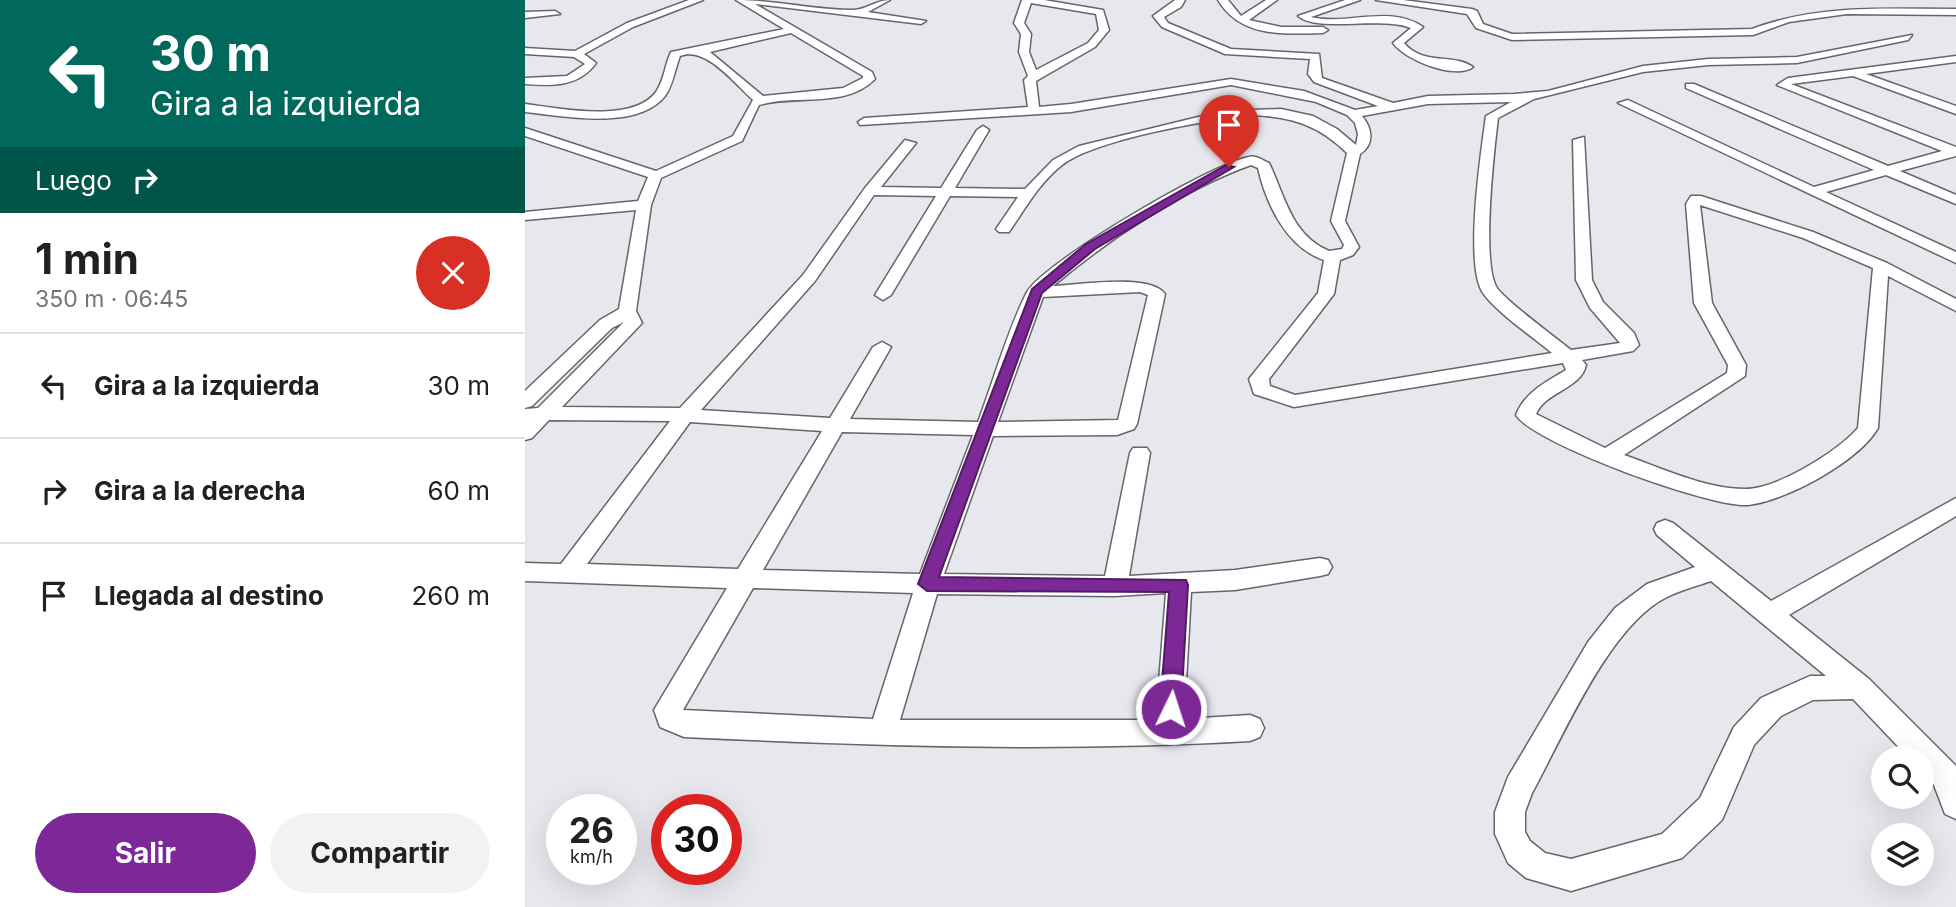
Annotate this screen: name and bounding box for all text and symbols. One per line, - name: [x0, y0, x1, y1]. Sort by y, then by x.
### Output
- text: 30 m: [150, 24, 271, 83]
- icon: left: [35, 28, 126, 119]
- text: Gira a la izquierda: [150, 84, 421, 123]
- pin: [1199, 95, 1259, 167]
- icon: arrive: [1210, 106, 1248, 144]
- icon: right: [126, 161, 164, 199]
- text: Luego: [35, 165, 112, 196]
- text: 1 min: [35, 233, 139, 284]
- button: close: [416, 236, 490, 310]
- text: 350 m · 06:45: [35, 285, 188, 313]
- icon: left: [35, 367, 73, 405]
- text: Gira a la izquierda: [94, 370, 320, 401]
- text: 30 m: [427, 370, 490, 401]
- icon: right: [35, 472, 73, 510]
- text: Gira a la derecha: [94, 475, 306, 506]
- text: 60 m: [427, 475, 490, 506]
- icon: arrive: [35, 577, 73, 615]
- text: Llegada al destino: [94, 580, 324, 611]
- text: 260 m: [412, 580, 490, 611]
- position arrow: [1134, 672, 1208, 746]
- map controls: [1871, 746, 1934, 886]
- button: search: [1871, 746, 1934, 809]
- speed limit sign: 30: [651, 794, 742, 885]
- text: 26: [569, 809, 614, 851]
- button: Salir: [35, 813, 256, 893]
- button: Compartir: [270, 813, 490, 893]
- button: layers: [1871, 823, 1934, 886]
- text: km/h: [570, 846, 613, 867]

